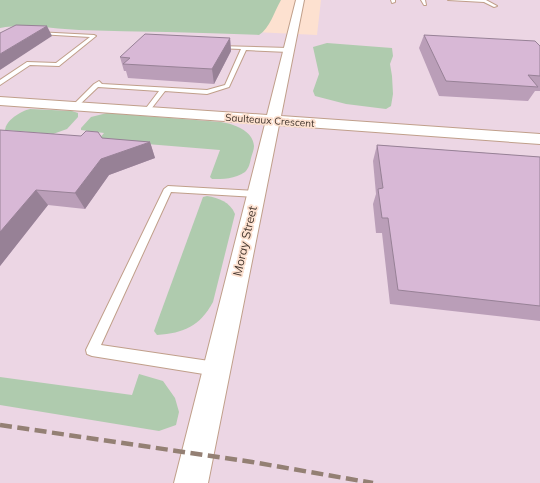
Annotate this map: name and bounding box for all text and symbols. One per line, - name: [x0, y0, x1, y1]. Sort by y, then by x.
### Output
- street label: Saulteaux Crescent: [225, 111, 316, 130]
- street label: Moray Street: [229, 204, 260, 277]

